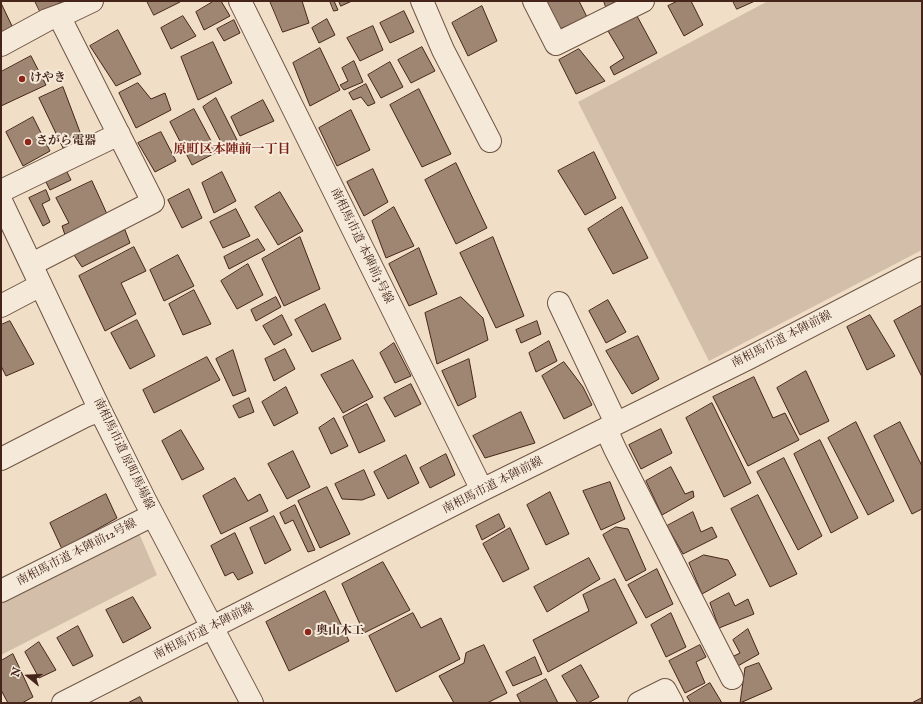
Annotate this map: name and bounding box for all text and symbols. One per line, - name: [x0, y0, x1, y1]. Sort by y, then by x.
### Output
- place label: けやき: [30, 72, 66, 86]
- marker: けやき: [17, 74, 27, 84]
- place label: さがら電器: [36, 135, 96, 149]
- marker: さがら電器: [23, 137, 33, 147]
- district label: 原町区本陣前一丁目: [174, 142, 290, 158]
- street label: 南相馬市道 本陣前3号線: [327, 186, 395, 306]
- street label: 南相馬市道 本陣前線: [729, 308, 835, 372]
- street label: 南相馬市道 原町馬場線: [90, 396, 156, 512]
- street label: 南相馬市道 本陣前線: [440, 454, 546, 518]
- street label: 南相馬市道 本陣前12号線: [15, 516, 139, 590]
- street label: 南相馬市道 本陣前線: [151, 600, 257, 664]
- place label: 奥山木工: [316, 625, 364, 639]
- marker: 奥山木工: [303, 627, 313, 637]
- north arrow: [8, 656, 48, 696]
- text: N: [8, 666, 25, 679]

